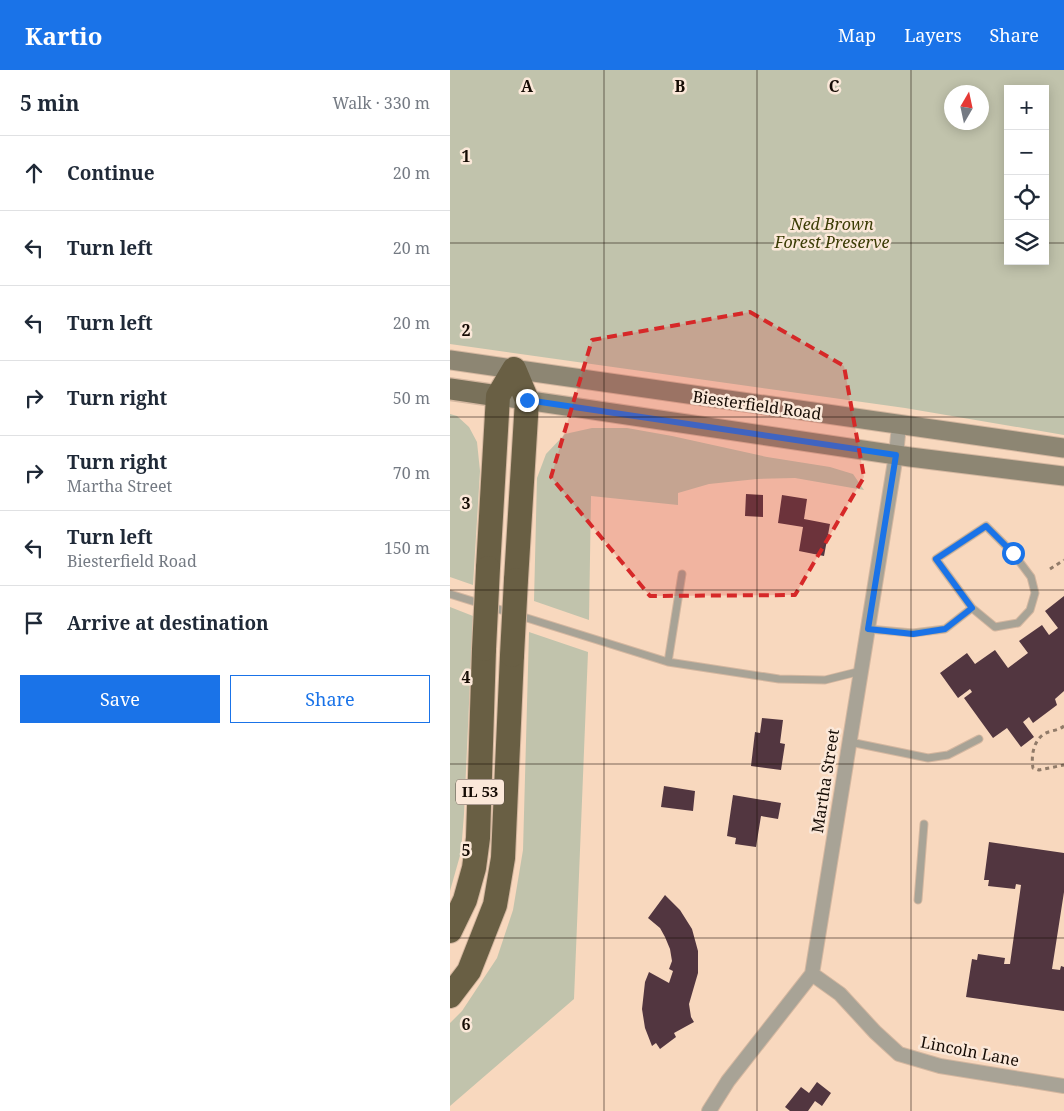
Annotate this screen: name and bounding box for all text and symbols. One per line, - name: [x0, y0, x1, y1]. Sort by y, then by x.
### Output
- text: Kartio: [25, 19, 102, 52]
- text: Map: [838, 23, 876, 47]
- text: Layers: [904, 23, 962, 47]
- text: Share: [990, 23, 1039, 47]
- text: A: [521, 75, 534, 97]
- text: B: [675, 75, 686, 97]
- text: C: [829, 75, 840, 97]
- north arrow: [944, 85, 989, 130]
- map controls: [1004, 85, 1049, 265]
- button: +: [1004, 85, 1049, 130]
- text: 5 min: [20, 89, 79, 117]
- text: Walk · 330 m: [333, 92, 430, 114]
- button: −: [1004, 130, 1049, 175]
- text: 1: [461, 145, 471, 167]
- icon: ahead: [20, 159, 48, 187]
- text: Continue: [67, 160, 155, 186]
- text: 20 m: [393, 162, 430, 184]
- button: locate: [1004, 175, 1049, 220]
- park label: Ned Brown Forest Preserve: [774, 213, 889, 253]
- button: layers: [1004, 220, 1049, 265]
- icon: left: [20, 234, 48, 262]
- text: Turn left: [67, 235, 153, 261]
- text: 20 m: [393, 237, 430, 259]
- icon: left: [20, 309, 48, 337]
- text: Turn left: [67, 310, 153, 336]
- text: 20 m: [393, 312, 430, 334]
- text: 2: [461, 319, 471, 341]
- icon: right: [20, 384, 48, 412]
- text: Turn right: [67, 385, 167, 411]
- street label: Biesterfield Road: [691, 385, 823, 425]
- text: 50 m: [393, 387, 430, 409]
- route end: [516, 389, 539, 412]
- text: Turn right: [67, 449, 167, 475]
- icon: right: [20, 459, 48, 487]
- text: 70 m: [393, 462, 430, 484]
- text: Martha Street: [67, 475, 172, 497]
- text: 3: [461, 492, 471, 514]
- text: Turn left: [67, 524, 153, 550]
- icon: left: [20, 534, 48, 562]
- text: 150 m: [384, 537, 430, 559]
- route start: [1002, 542, 1025, 565]
- text: Biesterfield Road: [67, 550, 197, 572]
- icon: arrive: [20, 609, 48, 637]
- text: Arrive at destination: [67, 610, 269, 636]
- text: 4: [461, 666, 471, 688]
- button: Save: [20, 675, 220, 723]
- button: Share: [230, 675, 430, 723]
- street label: Martha Street: [806, 727, 844, 835]
- road number: IL 53: [456, 780, 504, 804]
- text: 5: [461, 839, 471, 861]
- text: 6: [461, 1013, 471, 1035]
- street label: Lincoln Lane: [919, 1031, 1021, 1071]

